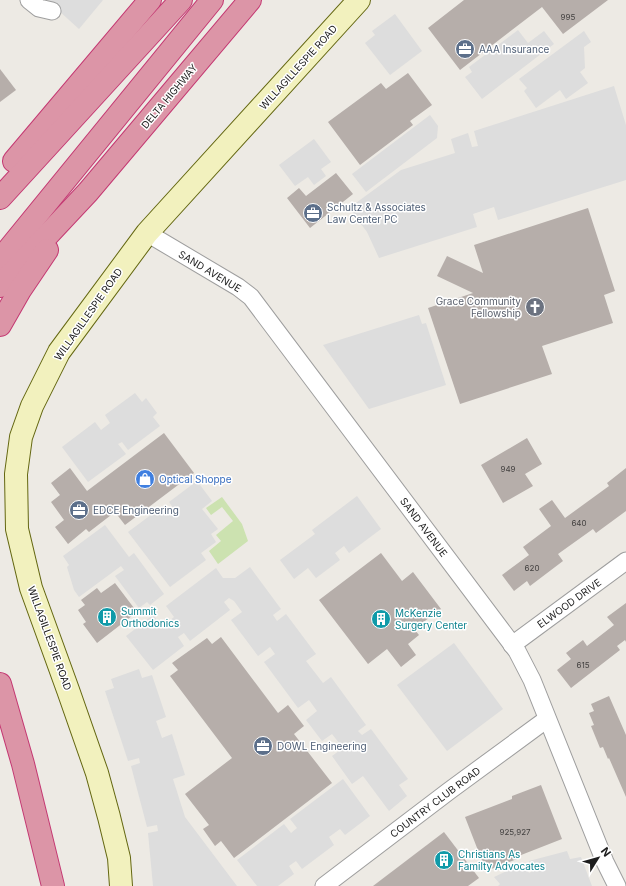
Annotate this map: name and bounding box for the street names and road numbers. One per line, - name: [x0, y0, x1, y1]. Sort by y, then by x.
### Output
- street label: WILLAGILLESPIE ROAD: [257, 22, 339, 112]
- street label: DELTA HIGHWAY: [139, 61, 200, 131]
- street label: SAND AVENUE: [176, 248, 244, 294]
- street label: WILLAGILLESPIE ROAD: [52, 265, 124, 363]
- street label: SAND AVENUE: [398, 495, 450, 559]
- street label: ELWOOD DRIVE: [535, 576, 603, 630]
- street label: WILLAGILLESPIE ROAD: [26, 584, 74, 692]
- street label: COUNTRY CLUB ROAD: [388, 764, 482, 840]

